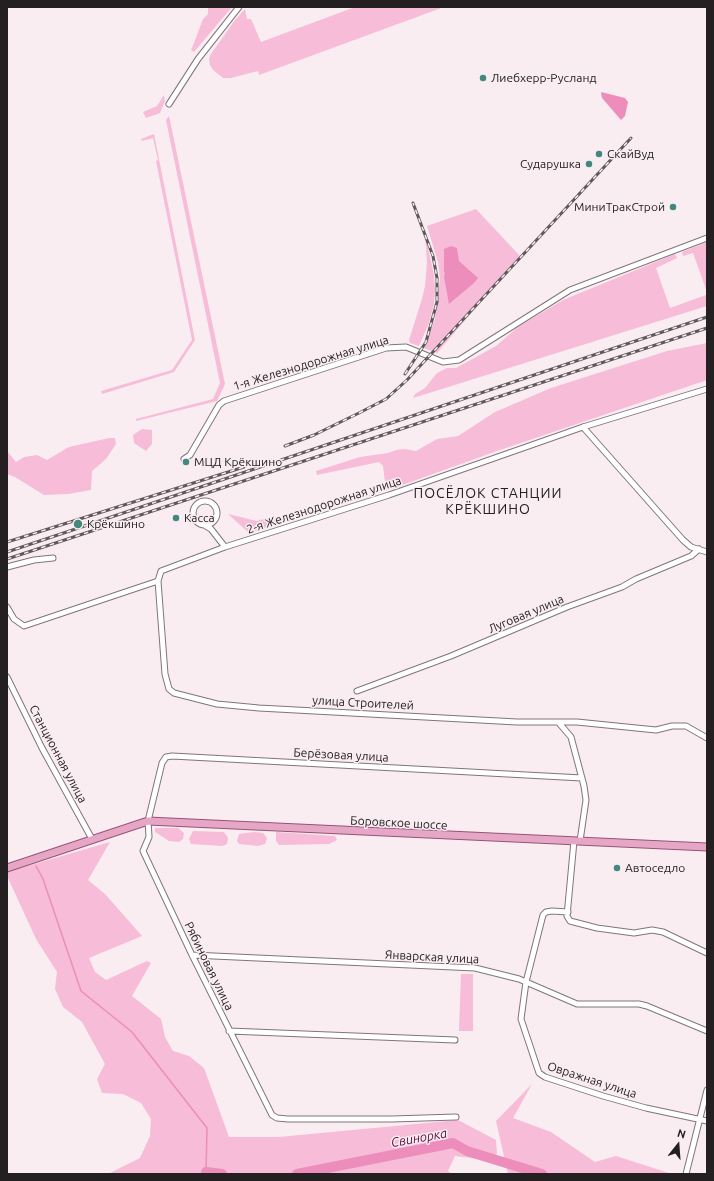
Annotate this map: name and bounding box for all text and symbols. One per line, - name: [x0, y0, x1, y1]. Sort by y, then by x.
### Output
- place label: Лиебхерр-Русланд: [491, 71, 596, 85]
- marker: Лиебхерр-Русланд: [478, 73, 488, 83]
- place label: СкайВуд: [607, 147, 654, 161]
- marker: СкайВуд: [594, 149, 604, 159]
- place label: Сударушка: [520, 157, 581, 171]
- marker: Сударушка: [584, 159, 594, 169]
- place label: МиниТракСтрой: [574, 200, 665, 214]
- marker: МиниТракСтрой: [668, 202, 678, 212]
- street label: 1-я Железнодорожная улица: [232, 332, 390, 394]
- place label: МЦД Крёкшино: [194, 455, 282, 469]
- marker: МЦД Крёкшино: [181, 457, 191, 467]
- street label: 2-я Железнодорожная улица: [245, 473, 403, 537]
- district label: ПОСЁЛОК СТАНЦИИ КРЁКШИНО: [414, 485, 562, 518]
- place label: Касса: [184, 511, 215, 525]
- marker: Касса: [171, 513, 181, 523]
- place label: Крёкшино: [87, 517, 145, 531]
- marker: Крёкшино: [72, 518, 84, 530]
- street label: Луговая улица: [486, 592, 566, 636]
- street label: улица Строителей: [312, 693, 414, 713]
- street label: Станционная улица: [26, 703, 90, 805]
- street label: Берёзовая улица: [293, 745, 389, 765]
- street label: Боровское шоссе: [350, 813, 448, 833]
- place label: Автоседло: [625, 861, 685, 875]
- marker: Автоседло: [612, 863, 622, 873]
- street label: Рябиновая улица: [181, 919, 237, 1013]
- street label: Январская улица: [385, 947, 479, 967]
- street label: Овражная улица: [545, 1059, 639, 1101]
- water label: Свинорка: [390, 1125, 448, 1151]
- north arrow: [658, 1125, 698, 1165]
- text: N: [676, 1127, 687, 1140]

